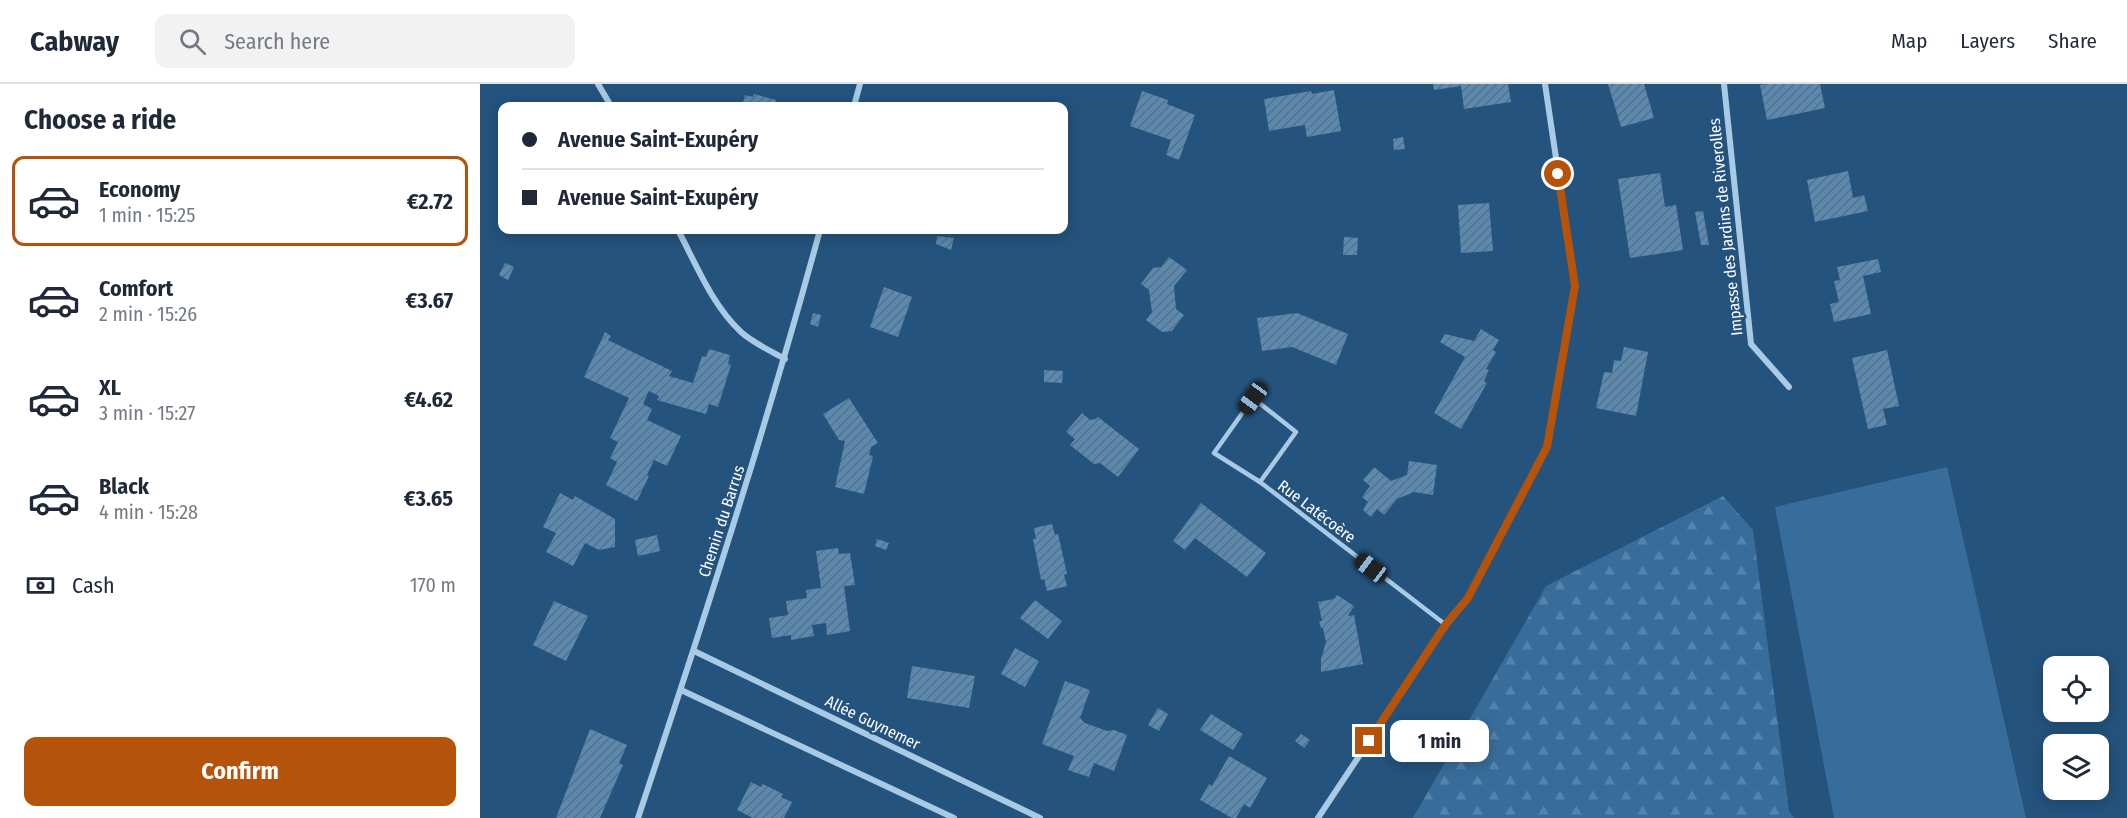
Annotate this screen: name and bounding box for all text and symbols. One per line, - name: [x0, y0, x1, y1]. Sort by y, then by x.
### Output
- search box: [155, 14, 575, 68]
- text: Cabway: [30, 25, 119, 58]
- icon: search: [176, 25, 209, 58]
- text: Search here: [224, 28, 330, 55]
- text: Map: [1891, 28, 1927, 54]
- text: Layers: [1960, 28, 2015, 54]
- text: Share: [2048, 28, 2097, 54]
- text: Choose a ride: [24, 104, 176, 136]
- street label: Impasse des Jardins de Riverolles: [1705, 117, 1746, 337]
- text: Avenue Saint-Exupéry: [558, 126, 758, 153]
- route start: [1544, 160, 1571, 187]
- icon: car: [27, 174, 81, 228]
- text: Economy: [99, 176, 180, 203]
- text: Avenue Saint-Exupéry: [558, 184, 758, 211]
- text: €2.72: [407, 188, 453, 215]
- text: 1 min · 15:25: [99, 203, 195, 227]
- icon: car: [27, 273, 81, 327]
- text: Comfort: [99, 275, 173, 302]
- text: €3.67: [406, 287, 453, 314]
- text: 2 min · 15:26: [99, 302, 197, 326]
- icon: car: [27, 372, 81, 426]
- text: XL: [99, 374, 121, 401]
- car: [1235, 378, 1271, 418]
- text: €4.62: [404, 386, 453, 413]
- text: 3 min · 15:27: [99, 401, 195, 425]
- street label: Chemin du Barrus: [694, 463, 749, 579]
- icon: car: [27, 471, 81, 525]
- text: Black: [99, 473, 149, 500]
- street label: Rue Latécoère: [1274, 476, 1359, 547]
- text: €3.65: [404, 485, 453, 512]
- text: 4 min · 15:28: [99, 500, 198, 524]
- car: [1351, 550, 1391, 586]
- icon: cash: [24, 569, 57, 602]
- text: Cash: [72, 572, 115, 599]
- text: 170 m: [410, 573, 456, 597]
- map controls: [2043, 656, 2109, 800]
- button: locate: [2043, 656, 2109, 722]
- street label: Allée Guynemer: [822, 691, 924, 754]
- callout: 1 min: [1390, 720, 1489, 762]
- route end: [1355, 727, 1382, 754]
- text: 1 min: [1418, 729, 1461, 753]
- button: layers: [2043, 734, 2109, 800]
- button: Confirm: [24, 737, 456, 806]

